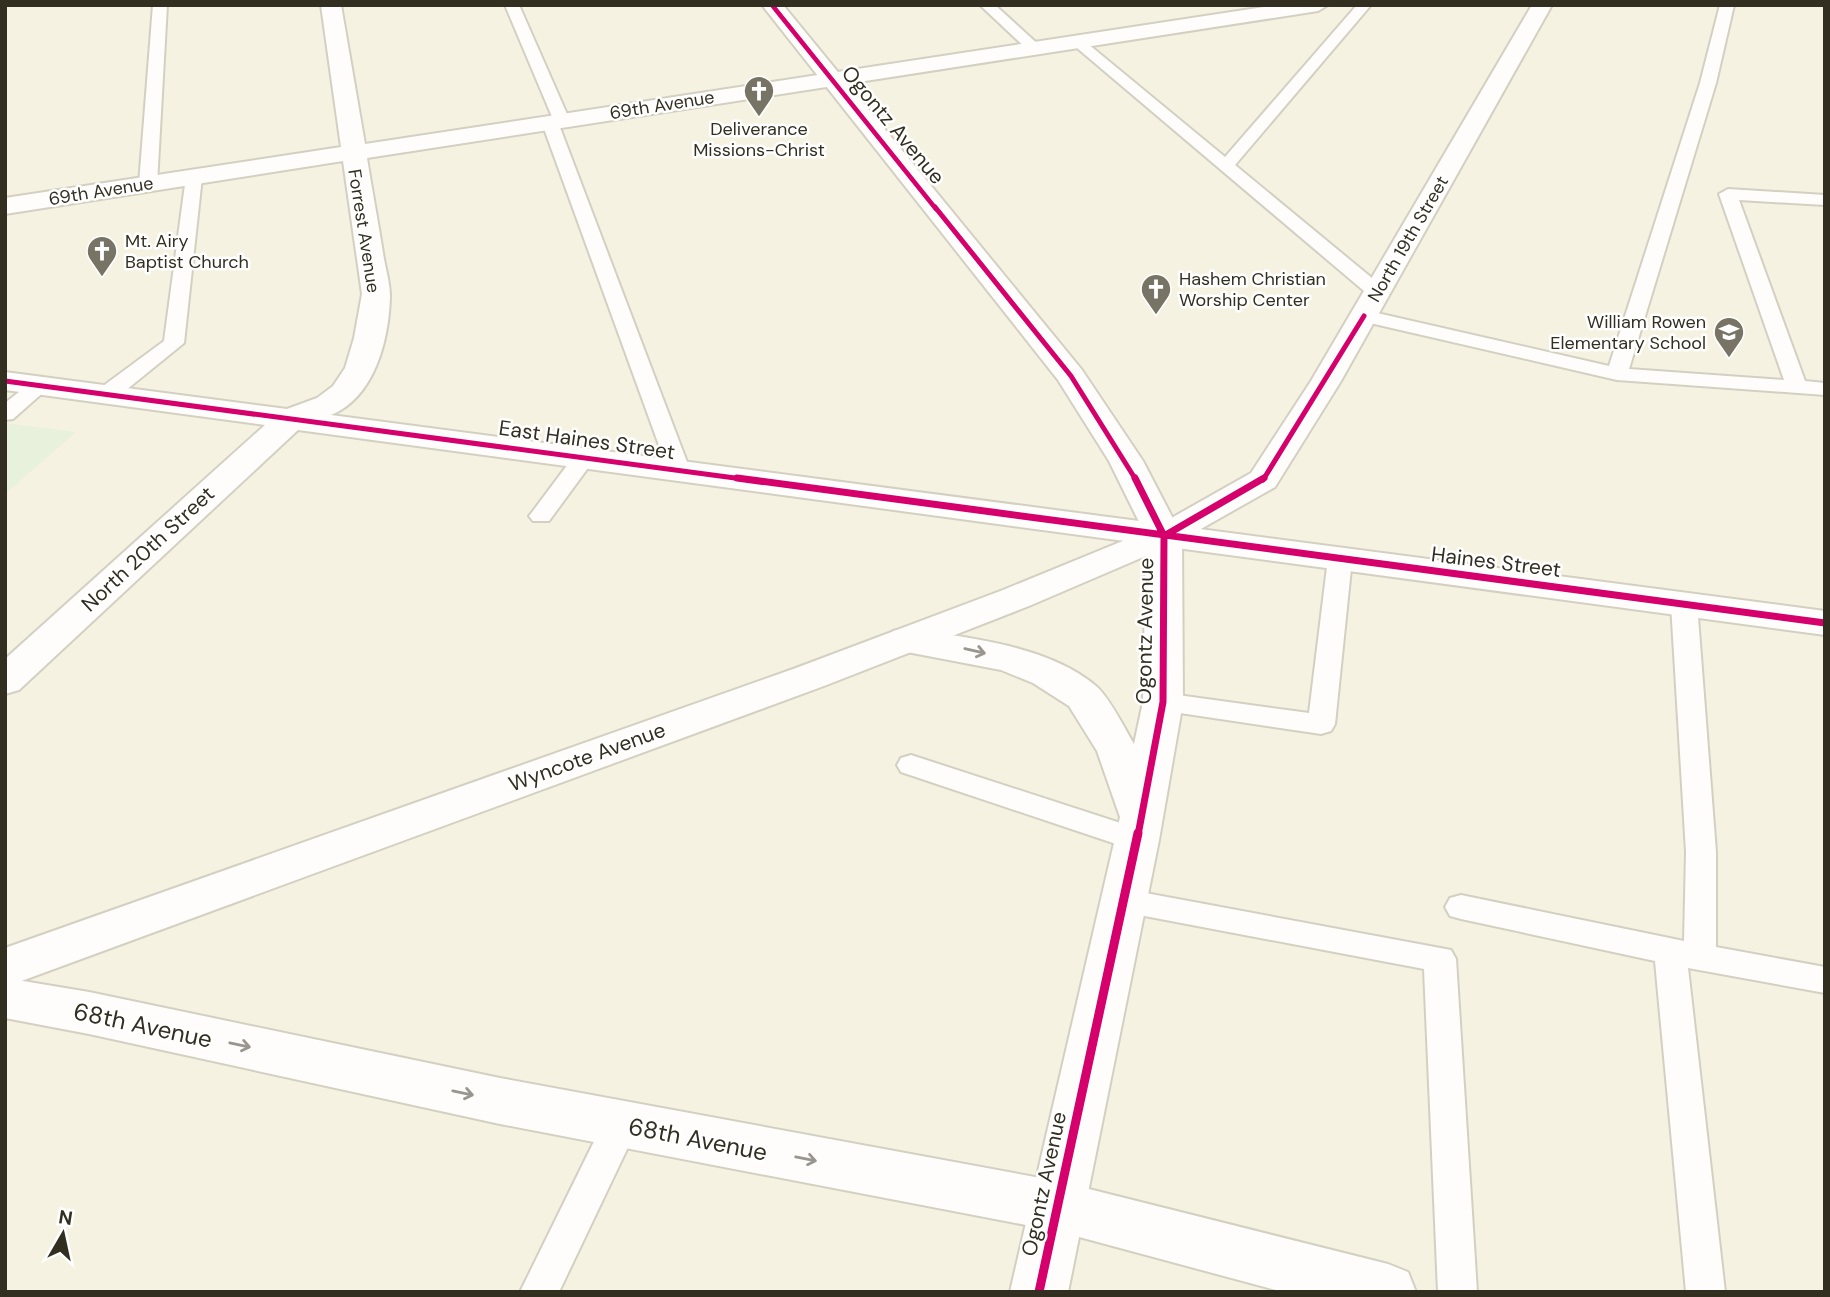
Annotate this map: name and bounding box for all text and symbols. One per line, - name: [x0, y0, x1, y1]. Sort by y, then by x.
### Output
- street label: Ogontz Avenue: [835, 60, 951, 190]
- church icon: Deliverance Missions-Christ: [742, 74, 776, 118]
- street label: 69th Avenue: [608, 85, 716, 125]
- place label: Deliverance Missions-Christ: [693, 117, 825, 162]
- street label: Forrest Avenue: [342, 168, 386, 294]
- street label: 69th Avenue: [47, 171, 155, 211]
- street label: North 19th Street: [1362, 171, 1454, 307]
- place label: Mt. Airy Baptist Church: [125, 229, 249, 274]
- church icon: Mt. Airy Baptist Church: [85, 234, 119, 278]
- place label: Hashem Christian Worship Center: [1179, 267, 1326, 312]
- church icon: Hashem Christian Worship Center: [1139, 272, 1173, 316]
- place label: William Rowen Elementary School: [1550, 310, 1706, 355]
- school or university icon: William Rowen Elementary School: [1712, 315, 1746, 359]
- street label: East Haines Street: [497, 414, 677, 466]
- street label: North 20th Street: [75, 480, 221, 618]
- street label: Haines Street: [1430, 540, 1562, 584]
- street label: Ogontz Avenue: [1130, 557, 1160, 705]
- one-way arrow: [963, 645, 986, 658]
- street label: Wyncote Avenue: [505, 716, 669, 798]
- street label: 68th Avenue: [71, 995, 215, 1055]
- one-way arrow: [228, 1039, 251, 1053]
- one-way arrow: [451, 1087, 474, 1101]
- street label: Ogontz Avenue: [1015, 1109, 1073, 1259]
- street label: 68th Avenue: [626, 1110, 770, 1168]
- one-way arrow: [794, 1153, 817, 1166]
- north arrow: [28, 1199, 98, 1269]
- text: N: [57, 1204, 74, 1231]

